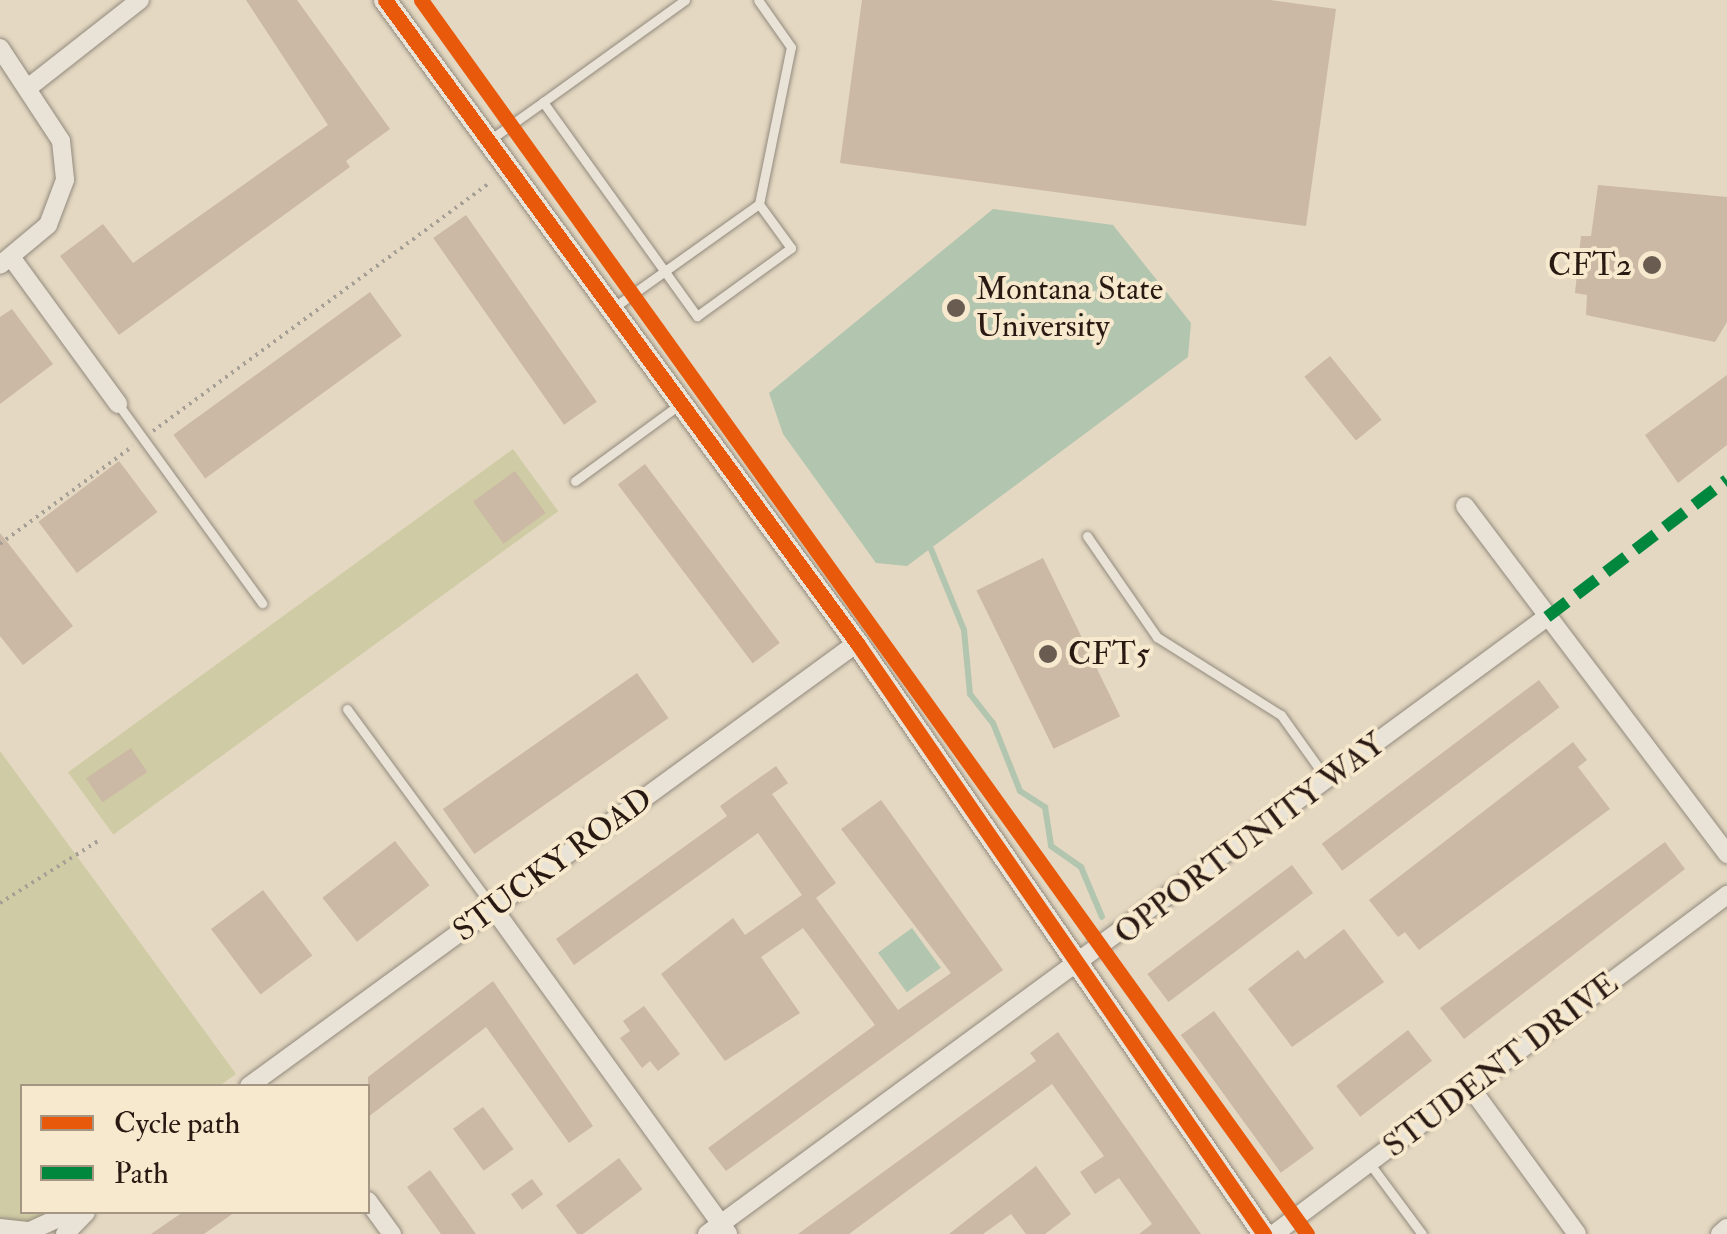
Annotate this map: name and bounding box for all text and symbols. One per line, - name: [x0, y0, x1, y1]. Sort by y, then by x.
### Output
- place label: CFT2: [1548, 246, 1632, 284]
- marker: CFT2: [1641, 254, 1663, 276]
- place label: Montana State University: [976, 271, 1163, 346]
- marker: Montana State University: [945, 297, 967, 319]
- place label: CFT5: [1068, 635, 1150, 673]
- marker: CFT5: [1037, 643, 1059, 665]
- street label: OPPORTUNITY WAY: [1107, 725, 1393, 953]
- street label: STUCKY ROAD: [446, 780, 660, 950]
- street label: STUDENT DRIVE: [1376, 964, 1626, 1166]
- legend: [20, 1084, 370, 1214]
- text: Cycle path: [114, 1105, 240, 1142]
- text: Path: [114, 1155, 169, 1192]

